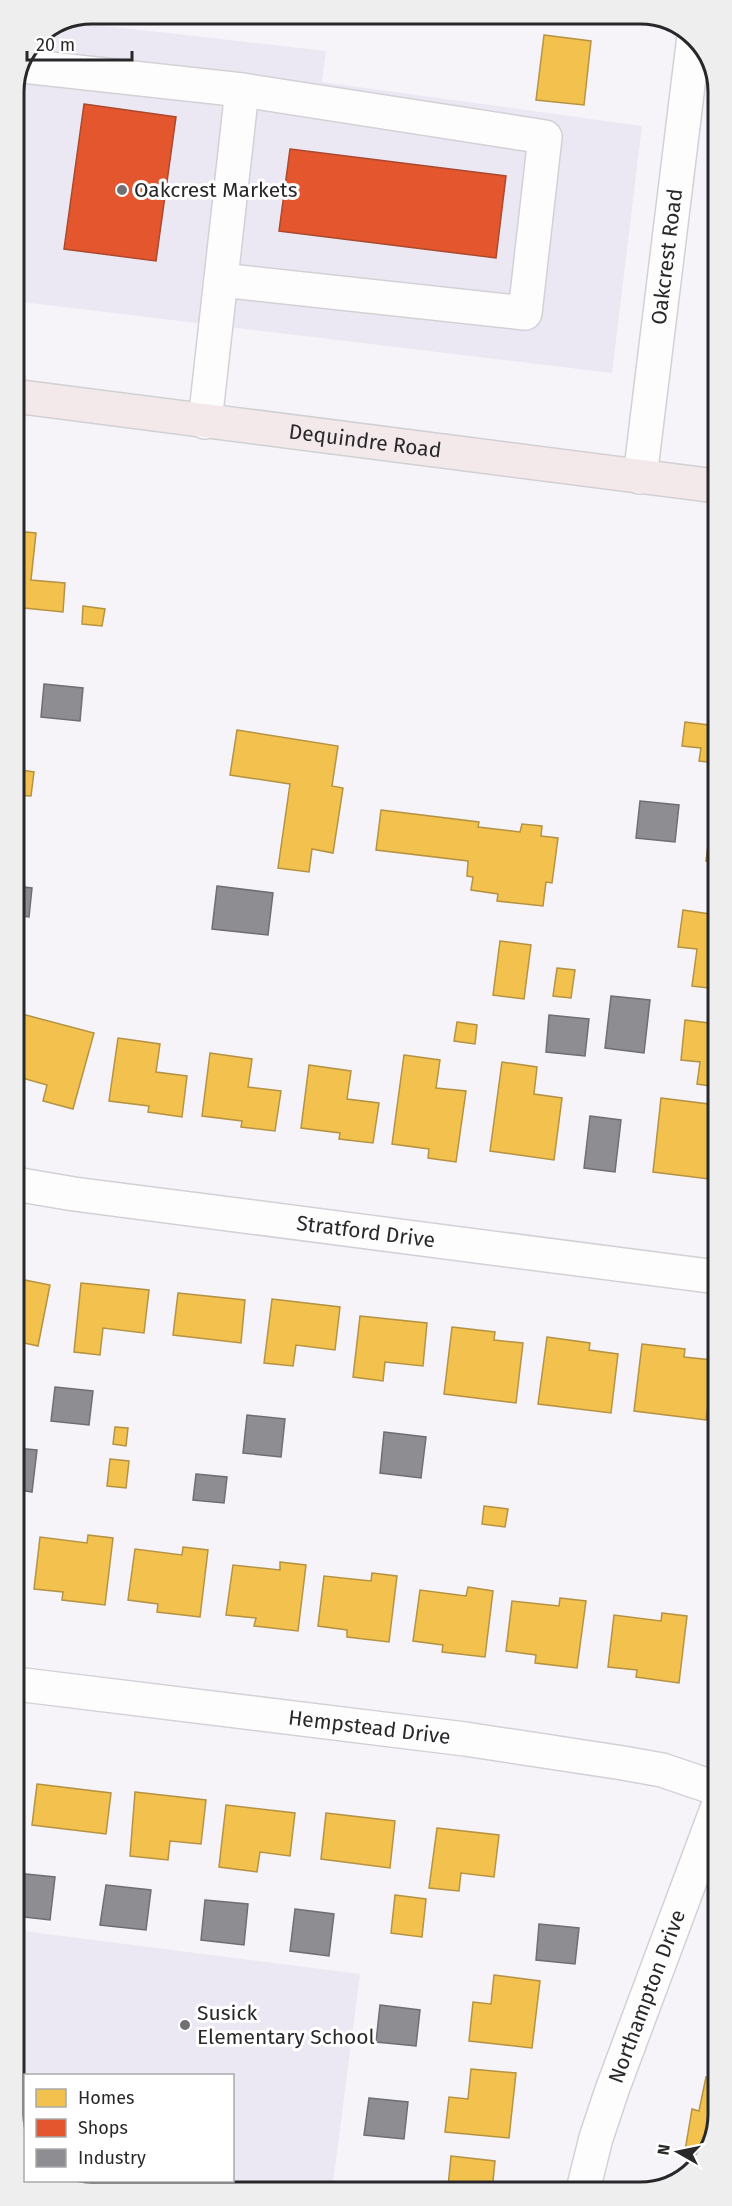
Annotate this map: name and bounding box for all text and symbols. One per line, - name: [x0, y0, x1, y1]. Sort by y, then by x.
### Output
- scale bar: [27, 24, 132, 62]
- text: 20 m: [36, 34, 75, 56]
- place label: Oakcrest Markets: [134, 177, 298, 203]
- marker: Oakcrest Markets: [115, 183, 129, 197]
- street label: Oakcrest Road: [646, 187, 688, 326]
- street label: Dequindre Road: [287, 418, 443, 464]
- street label: Stratford Drive: [295, 1210, 437, 1253]
- street label: Hempstead Drive: [287, 1704, 452, 1750]
- street label: Northampton Drive: [603, 1906, 691, 2087]
- place label: Susick Elementary School: [197, 2000, 375, 2050]
- marker: Susick Elementary School: [178, 2018, 192, 2032]
- legend: [24, 2074, 234, 2182]
- text: Homes: [78, 2087, 134, 2109]
- text: Shops: [78, 2117, 128, 2139]
- north arrow: [648, 2122, 708, 2182]
- text: N: [653, 2143, 674, 2156]
- text: Industry: [78, 2147, 146, 2169]

